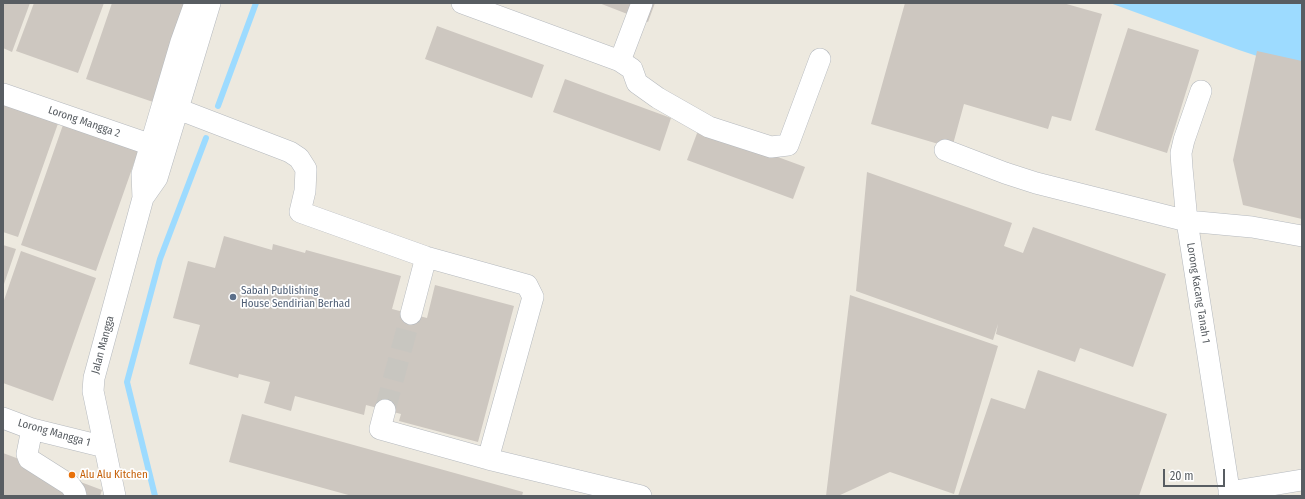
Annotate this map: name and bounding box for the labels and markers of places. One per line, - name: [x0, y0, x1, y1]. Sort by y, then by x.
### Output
- place label: Sabah Publishing House Sendirian Berhad: [241, 284, 350, 310]
- marker: Sabah Publishing House Sendirian Berhad: [228, 292, 238, 302]
- place label: Alu Alu Kitchen: [80, 468, 148, 482]
- marker: Alu Alu Kitchen: [67, 470, 77, 480]

